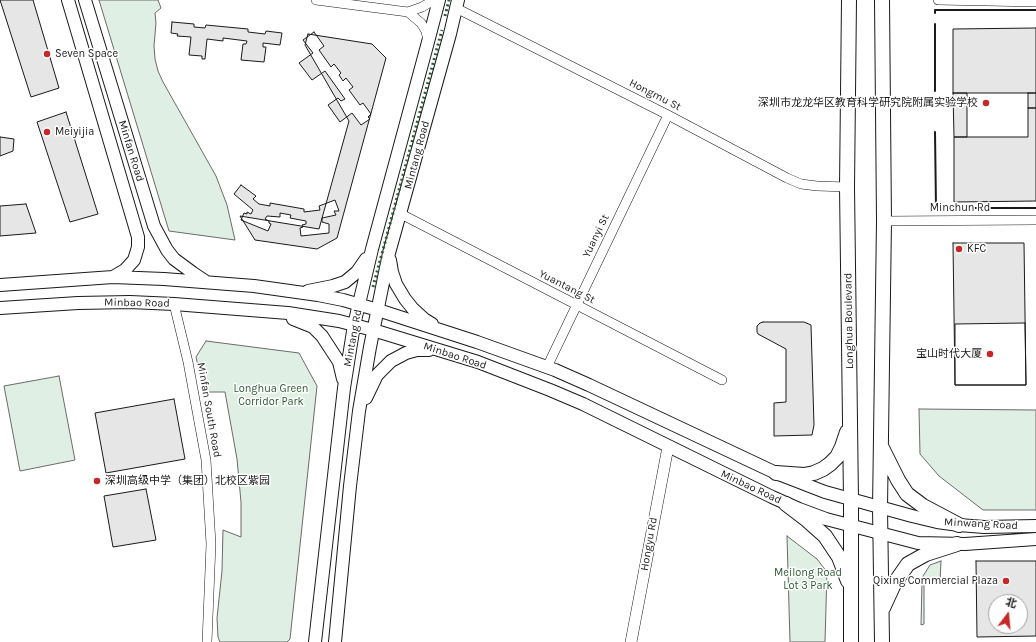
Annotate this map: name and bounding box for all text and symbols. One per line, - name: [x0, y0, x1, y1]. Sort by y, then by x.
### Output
- place label: Seven Space: [55, 47, 118, 61]
- marker: Seven Space: [42, 49, 52, 59]
- street label: Hongmu St: [627, 76, 683, 114]
- place label: 深圳市龙龙华区教育科学研究院附属实验学校: [758, 96, 978, 110]
- marker: 深圳市龙龙华区教育科学研究院附属实验学校: [981, 98, 991, 108]
- street label: Minfan Road: [115, 119, 147, 183]
- street label: Mintang Road: [402, 119, 432, 191]
- place label: Meiyijia: [55, 125, 94, 139]
- marker: Meiyijia: [42, 127, 52, 137]
- street label: Minchun Rd: [930, 201, 990, 215]
- street label: Yuanyi St: [580, 212, 612, 260]
- place label: KFC: [967, 242, 986, 256]
- marker: KFC: [954, 244, 964, 254]
- street label: Yuantang St: [537, 267, 597, 307]
- street label: Longhua Boulevard: [842, 273, 856, 369]
- street label: Minbao Road: [104, 296, 170, 310]
- street label: Mintang Rd: [341, 308, 365, 368]
- street label: Minbao Road: [422, 340, 488, 372]
- place label: 宝山时代大厦: [916, 347, 982, 361]
- marker: 宝山时代大厦: [985, 349, 995, 359]
- street label: Minfan South Road: [194, 361, 224, 459]
- park label: Longhua Green Corridor Park: [234, 382, 308, 408]
- street label: Minbao Road: [718, 467, 784, 507]
- place label: 深圳高级中学（集团）北校区紫园: [105, 474, 270, 488]
- marker: 深圳高级中学（集团）北校区紫园: [92, 476, 102, 486]
- street label: Minwang Road: [944, 515, 1018, 533]
- street label: Hongyu Rd: [638, 516, 660, 572]
- park label: Meilong Road Lot 3 Park: [774, 566, 842, 592]
- place label: Qixing Commercial Plaza: [873, 574, 998, 588]
- marker: Qixing Commercial Plaza: [1001, 576, 1011, 586]
- north arrow: [988, 594, 1028, 634]
- text: 北: [1004, 595, 1018, 611]

